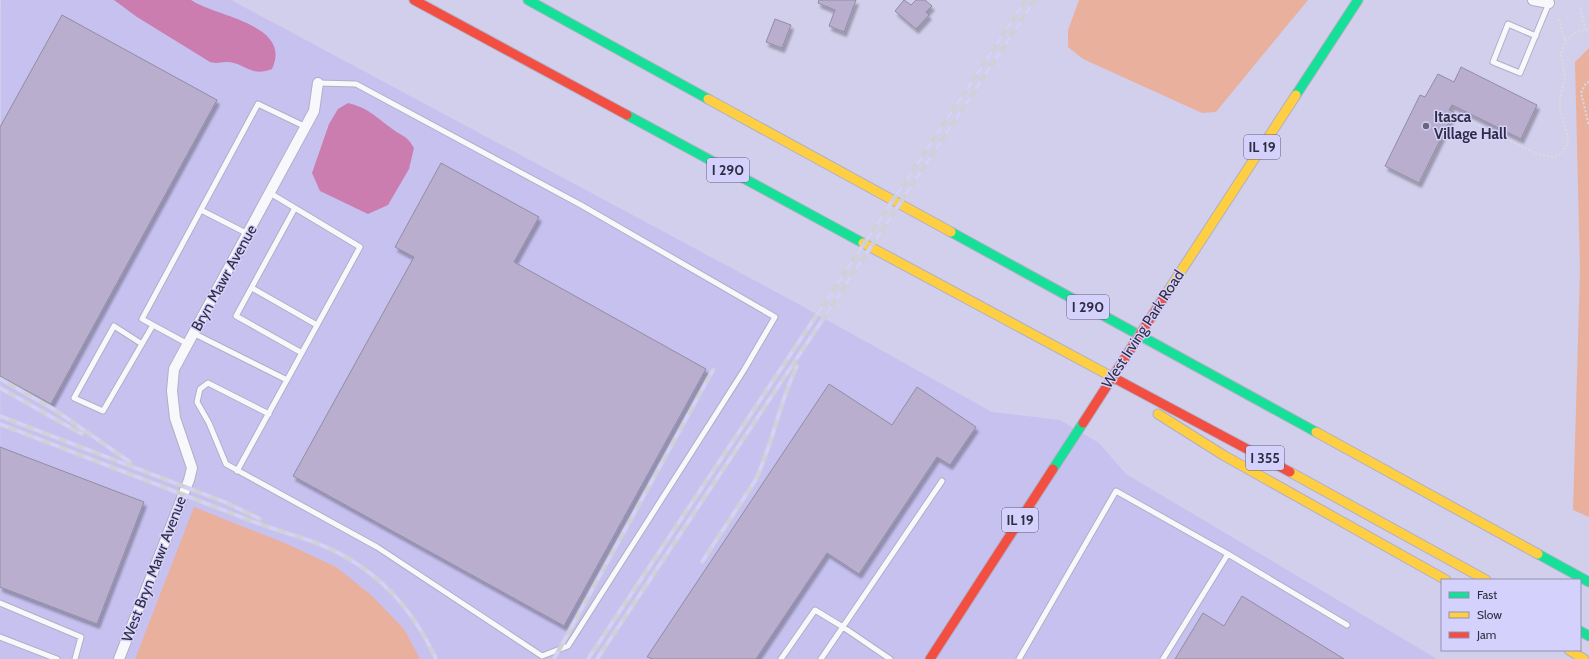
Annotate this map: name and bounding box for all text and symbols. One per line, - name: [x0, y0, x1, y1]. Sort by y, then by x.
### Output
- place label: Itasca Village Hall: [1434, 108, 1507, 143]
- marker: Itasca Village Hall: [1421, 121, 1431, 131]
- road number: IL 19: [1244, 135, 1280, 159]
- road number: I 290: [707, 158, 749, 182]
- street label: Bryn Mawr Avenue: [187, 221, 261, 334]
- street label: West Irving Park Road: [1098, 267, 1188, 391]
- road number: I 290: [1067, 295, 1109, 319]
- road number: I 355: [1246, 446, 1284, 470]
- street label: West Bryn Mawr Avenue: [118, 493, 190, 644]
- road number: IL 19: [1002, 508, 1038, 532]
- legend: [1441, 579, 1581, 651]
- text: Fast: [1477, 587, 1497, 602]
- text: Slow: [1477, 607, 1502, 622]
- text: Jam: [1476, 627, 1496, 642]

